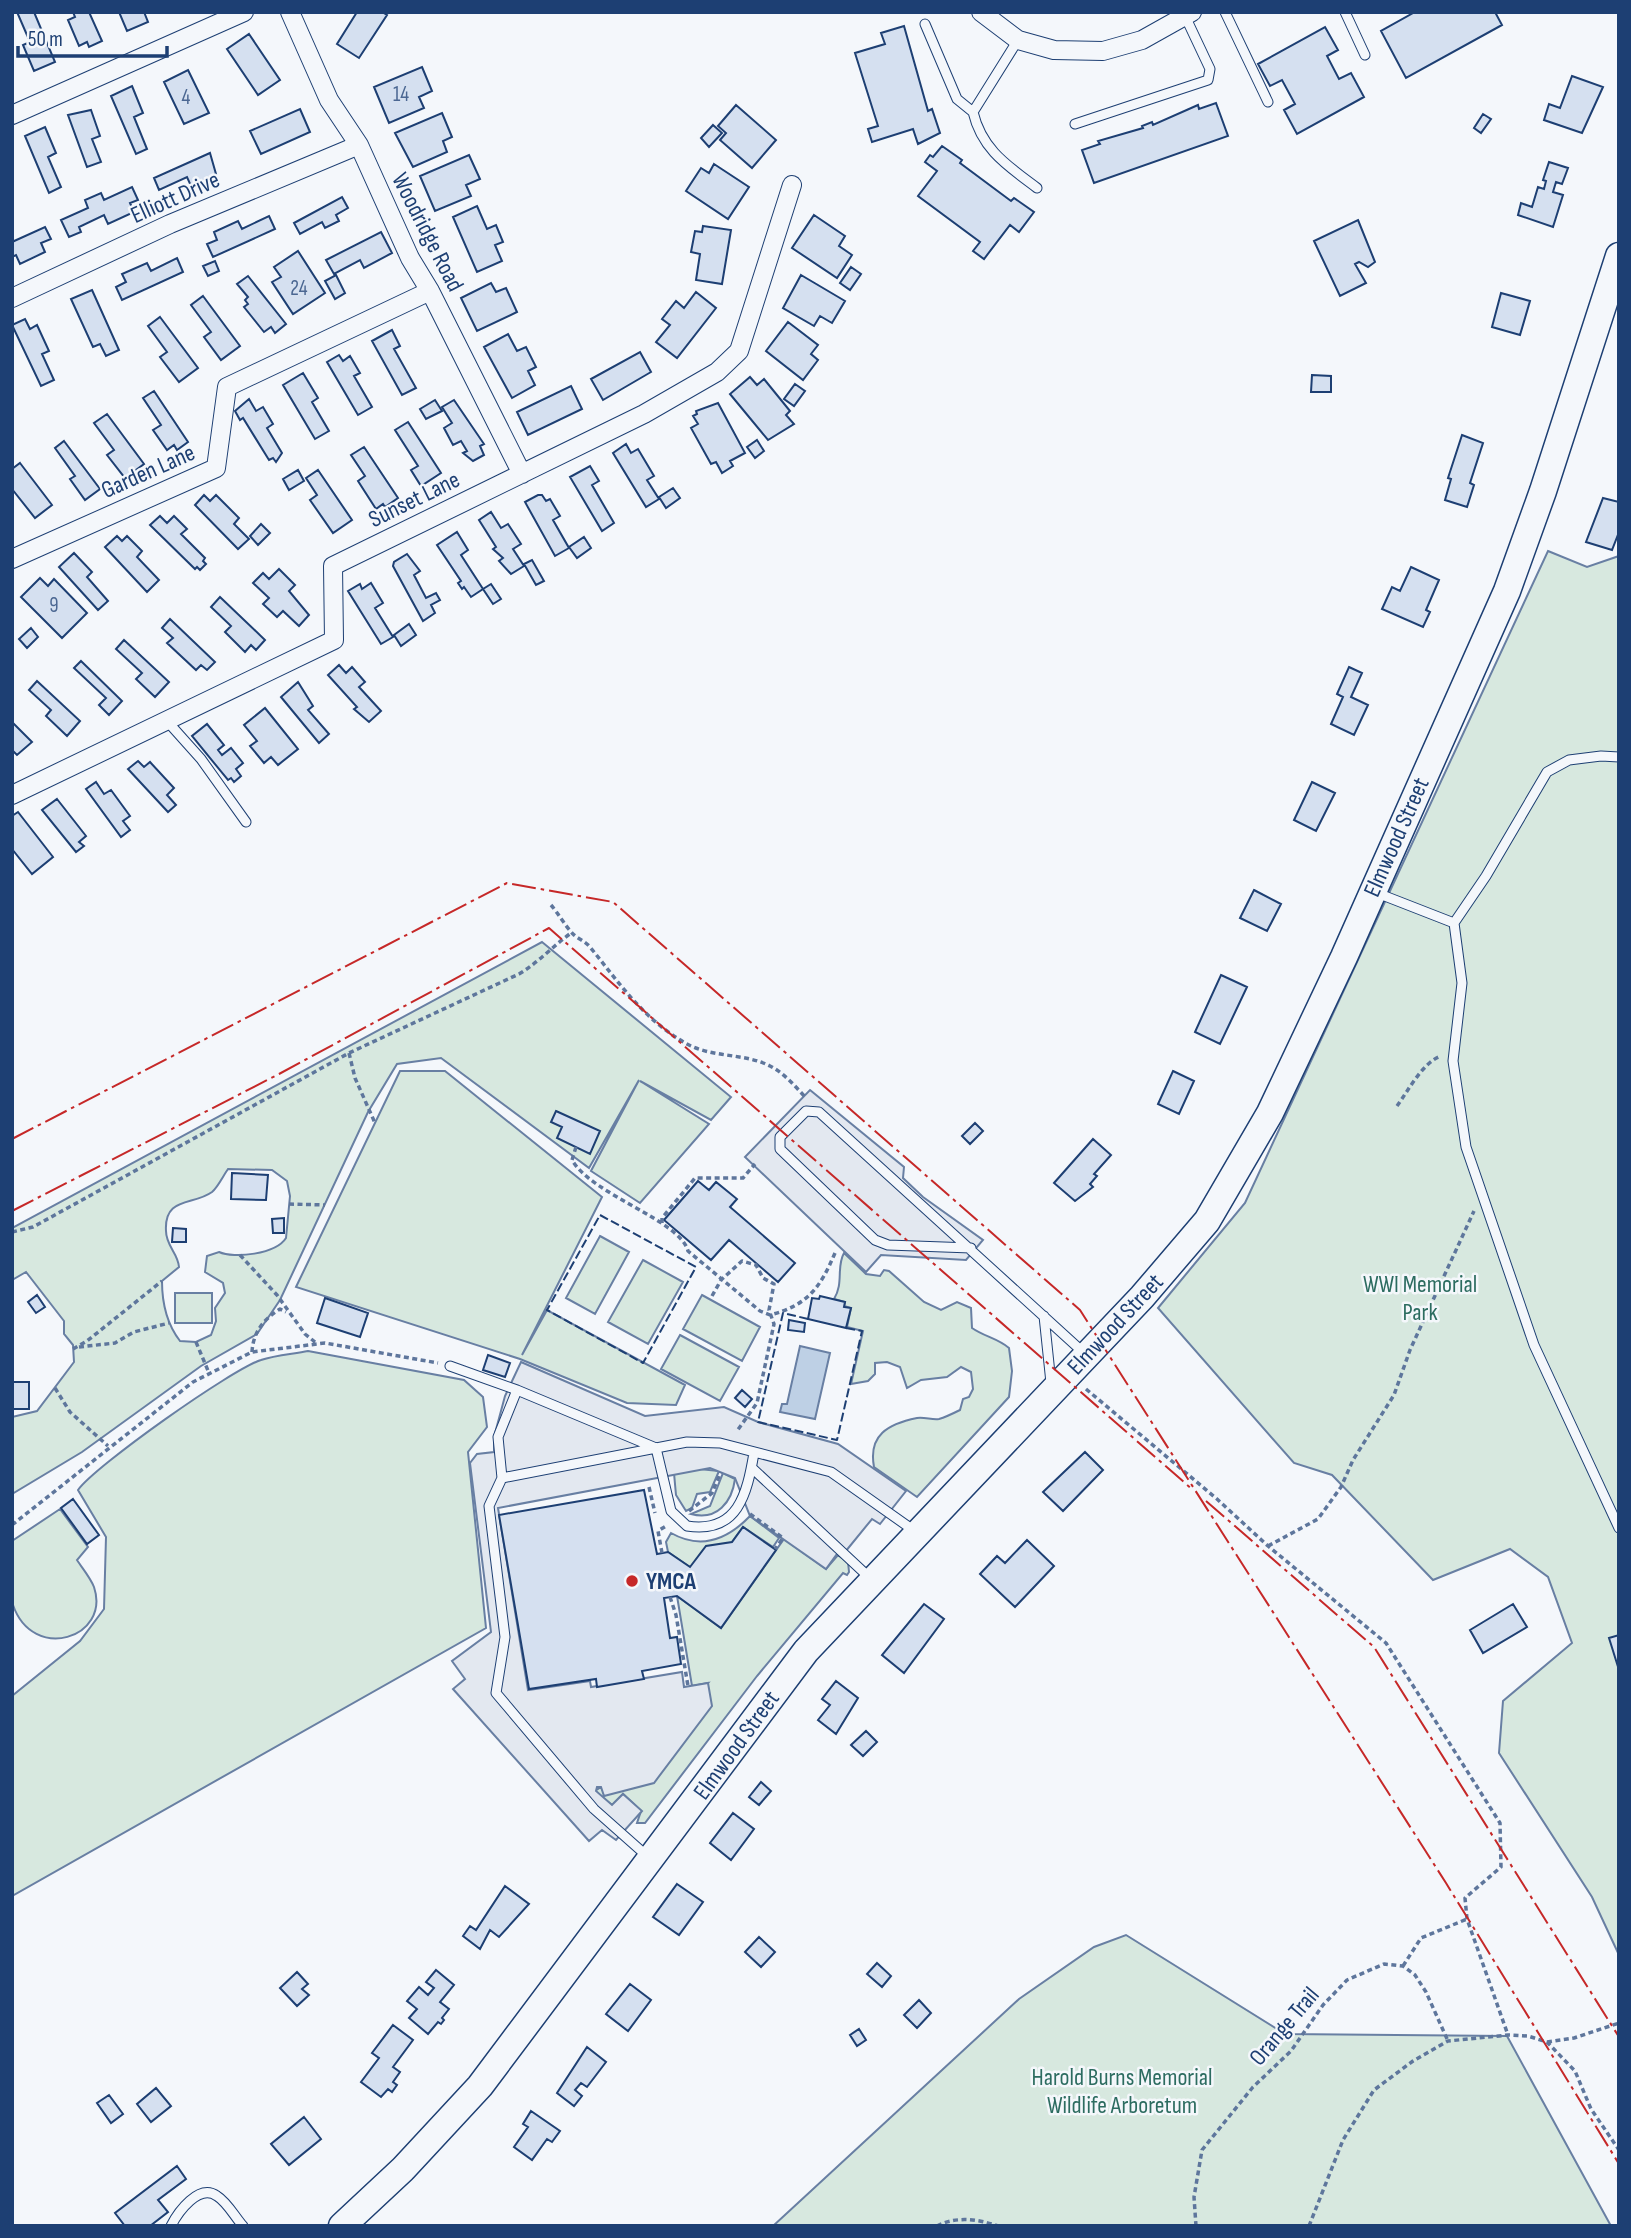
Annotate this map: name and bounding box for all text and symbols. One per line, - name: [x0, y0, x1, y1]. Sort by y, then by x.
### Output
- scale bar: [18, 14, 166, 58]
- text: 50 m: [28, 27, 63, 52]
- house number: 14: [393, 82, 409, 107]
- house number: 4: [182, 85, 191, 110]
- street label: Elliott Drive: [126, 165, 224, 230]
- street label: Woodridge Road: [385, 168, 470, 296]
- house number: 24: [290, 276, 308, 301]
- street label: Garden Lane: [97, 438, 199, 505]
- street label: Sunset Lane: [364, 465, 465, 534]
- house number: 9: [49, 593, 59, 618]
- street label: Elmwood Street: [1357, 773, 1436, 901]
- street label: Elmwood Street: [1061, 1268, 1169, 1381]
- park label: WWI Memorial Park: [1363, 1270, 1477, 1327]
- place label: YMCA: [646, 1567, 696, 1596]
- marker: YMCA: [624, 1573, 640, 1589]
- street label: Elmwood Street: [687, 1685, 786, 1805]
- street label: Orange Trail: [1243, 1981, 1326, 2071]
- park label: Harold Burns Memorial Wildlife Arboretum: [1032, 2063, 1212, 2120]

